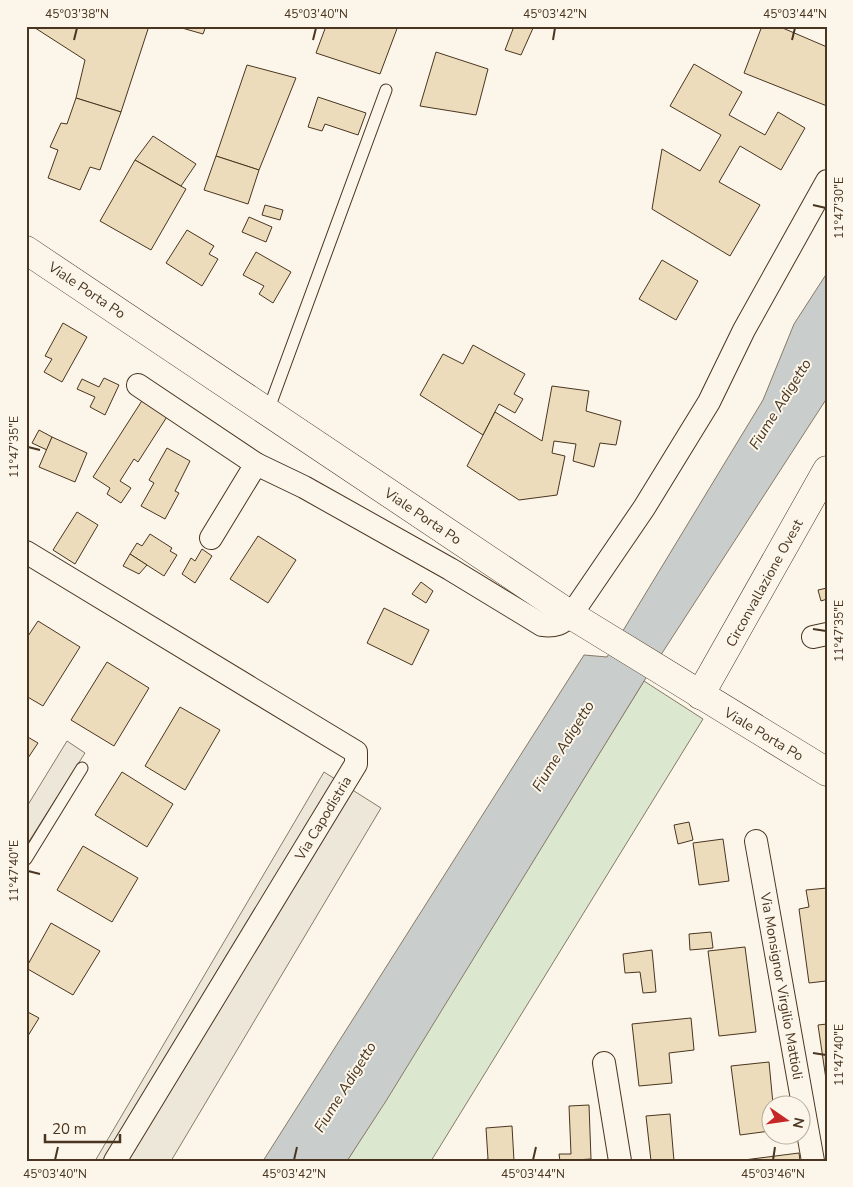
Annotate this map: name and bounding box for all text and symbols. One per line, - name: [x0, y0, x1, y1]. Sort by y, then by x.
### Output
- text: 45°03'38"N: [45, 6, 109, 22]
- text: 45°03'40"N: [284, 6, 348, 22]
- text: 45°03'42"N: [523, 6, 587, 22]
- text: 45°03'44"N: [763, 6, 827, 22]
- text: 11°47'30"E: [831, 177, 847, 239]
- street label: Viale Porta Po: [44, 257, 129, 323]
- water label: Fiume Adigetto: [744, 355, 816, 453]
- text: 11°47'35"E: [6, 416, 22, 478]
- street label: Viale Porta Po: [380, 483, 465, 549]
- street label: Circonvallazione Ovest: [721, 516, 807, 650]
- text: 11°47'35"E: [831, 600, 847, 662]
- water label: Fiume Adigetto: [527, 697, 599, 795]
- street label: Viale Porta Po: [720, 703, 807, 766]
- street label: Via Capodistria: [290, 773, 356, 865]
- text: 11°47'40"E: [6, 840, 22, 902]
- street label: Via Monsignor Virgilio Mattioli: [756, 890, 807, 1081]
- text: 11°47'40"E: [831, 1024, 847, 1086]
- water label: Fiume Adigetto: [309, 1038, 381, 1136]
- north arrow: [760, 1094, 810, 1144]
- scale bar: [45, 1112, 120, 1144]
- text: N: [788, 1116, 809, 1130]
- text: 20 m: [52, 1119, 87, 1139]
- text: 45°03'40"N: [23, 1166, 87, 1182]
- text: 45°03'42"N: [262, 1166, 326, 1182]
- text: 45°03'44"N: [501, 1166, 565, 1182]
- text: 45°03'46"N: [741, 1166, 805, 1182]

